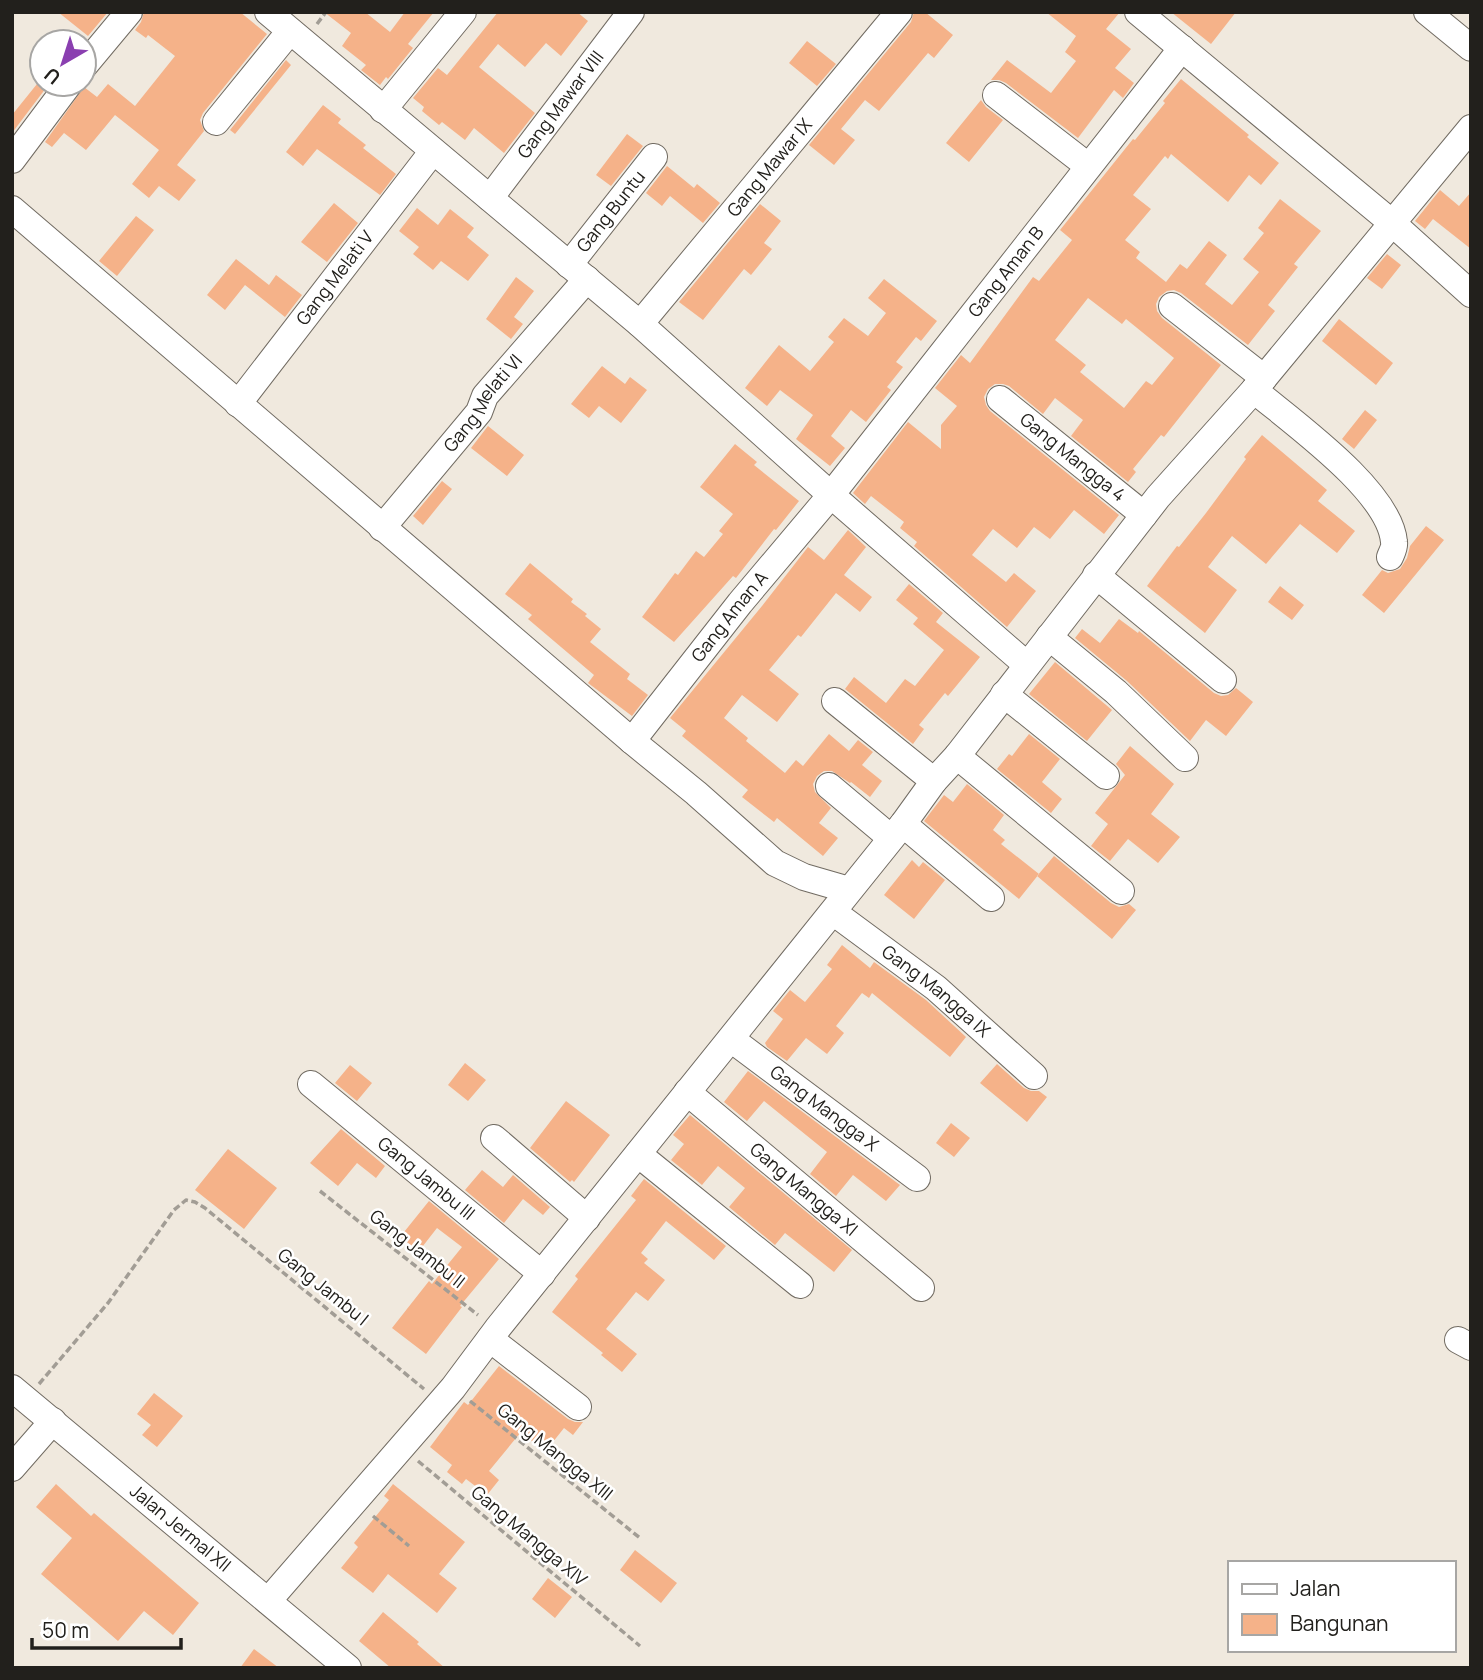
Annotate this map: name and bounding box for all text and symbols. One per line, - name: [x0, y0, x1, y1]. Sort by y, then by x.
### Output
- north arrow: [28, 28, 98, 98]
- street label: Gang Mawar VIII: [511, 45, 609, 163]
- text: U: [39, 62, 66, 91]
- street label: Gang Mawar IX: [721, 113, 817, 221]
- street label: Gang Buntu: [571, 165, 650, 257]
- street label: Gang Aman B: [962, 221, 1049, 322]
- street label: Gang Melati V: [290, 225, 378, 330]
- street label: Gang Melati VI: [438, 349, 527, 457]
- street label: Gang Mangga 4: [1015, 407, 1131, 506]
- street label: Gang Aman A: [685, 565, 773, 667]
- street label: Gang Mangga IX: [877, 939, 996, 1042]
- street label: Gang Mangga X: [766, 1059, 884, 1156]
- street label: Gang Jambu III: [373, 1131, 480, 1225]
- street label: Gang Mangga XI: [745, 1137, 863, 1241]
- street label: Gang Jambu II: [365, 1203, 470, 1293]
- street label: Gang Jambu I: [273, 1242, 374, 1330]
- street label: Gang Mangga XIII: [493, 1397, 618, 1505]
- street label: Jalan Jermal XII: [125, 1478, 236, 1577]
- street label: Gang Mangga XIV: [467, 1480, 593, 1591]
- legend: [1228, 1561, 1455, 1652]
- text: Jalan: [1290, 1574, 1340, 1602]
- scale bar: [32, 1606, 180, 1650]
- text: Bangunan: [1290, 1609, 1389, 1637]
- text: 50 m: [42, 1616, 89, 1644]

